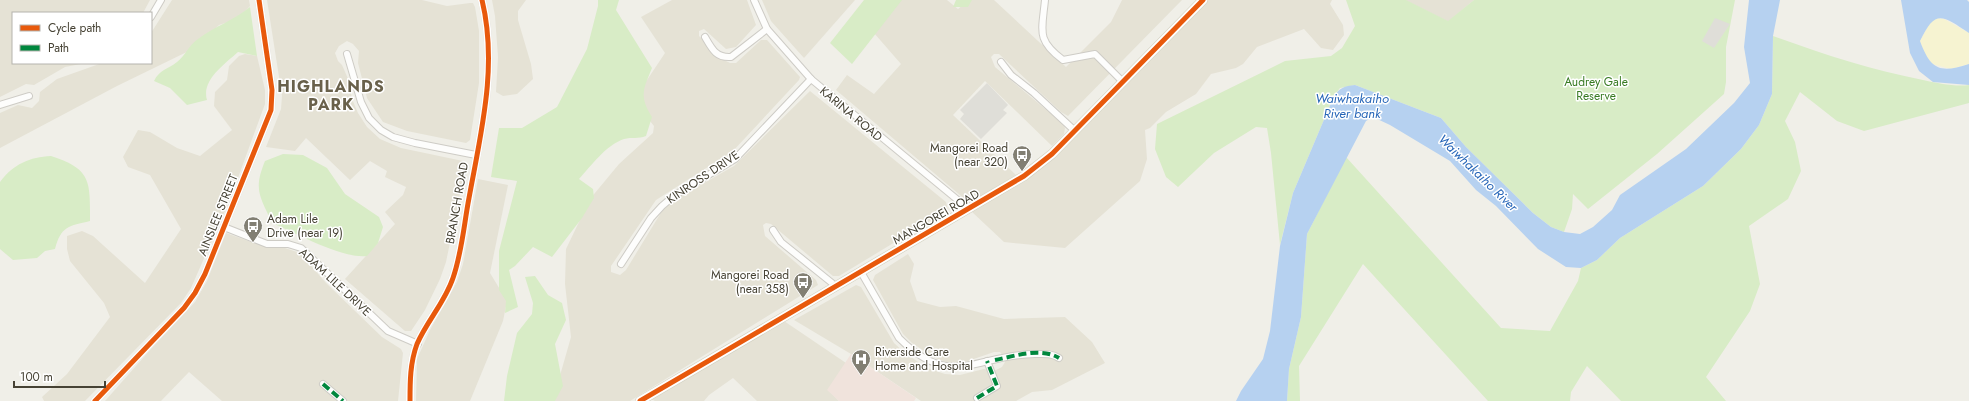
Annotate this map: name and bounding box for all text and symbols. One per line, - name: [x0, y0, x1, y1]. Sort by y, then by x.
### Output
- legend: [12, 12, 152, 64]
- text: Cycle path: [48, 19, 101, 37]
- text: Path: [48, 39, 69, 57]
- park label: Audrey Gale Reserve: [1564, 73, 1628, 105]
- district label: HIGHLANDS PARK: [277, 75, 385, 116]
- street label: KARINA ROAD: [816, 82, 886, 146]
- water label: Waiwhakaiho River bank: [1315, 89, 1389, 123]
- water label: Waiwhakaiho River: [1434, 130, 1522, 216]
- place label: Mangorei Road (near 320): [930, 139, 1008, 171]
- bus stop icon: Mangorei Road (near 320): [1011, 144, 1033, 172]
- street label: KINROSS DRIVE: [663, 146, 743, 208]
- street label: BRANCH ROAD: [441, 161, 473, 245]
- street label: AINSLEE STREET: [193, 171, 243, 259]
- street label: MANGOREI ROAD: [889, 185, 983, 249]
- place label: Adam Lile Drive (near 19): [267, 210, 343, 242]
- bus stop icon: Adam Lile Drive (near 19): [242, 215, 264, 243]
- street label: ADAM LILE DRIVE: [295, 244, 375, 320]
- place label: Mangorei Road (near 358): [711, 266, 789, 298]
- bus stop icon: Mangorei Road (near 358): [792, 271, 814, 299]
- place label: Riverside Care Home and Hospital: [875, 343, 973, 375]
- hospital icon: Riverside Care Home and Hospital: [850, 348, 872, 376]
- scale bar: [14, 363, 105, 389]
- text: 100 m: [20, 368, 53, 386]

